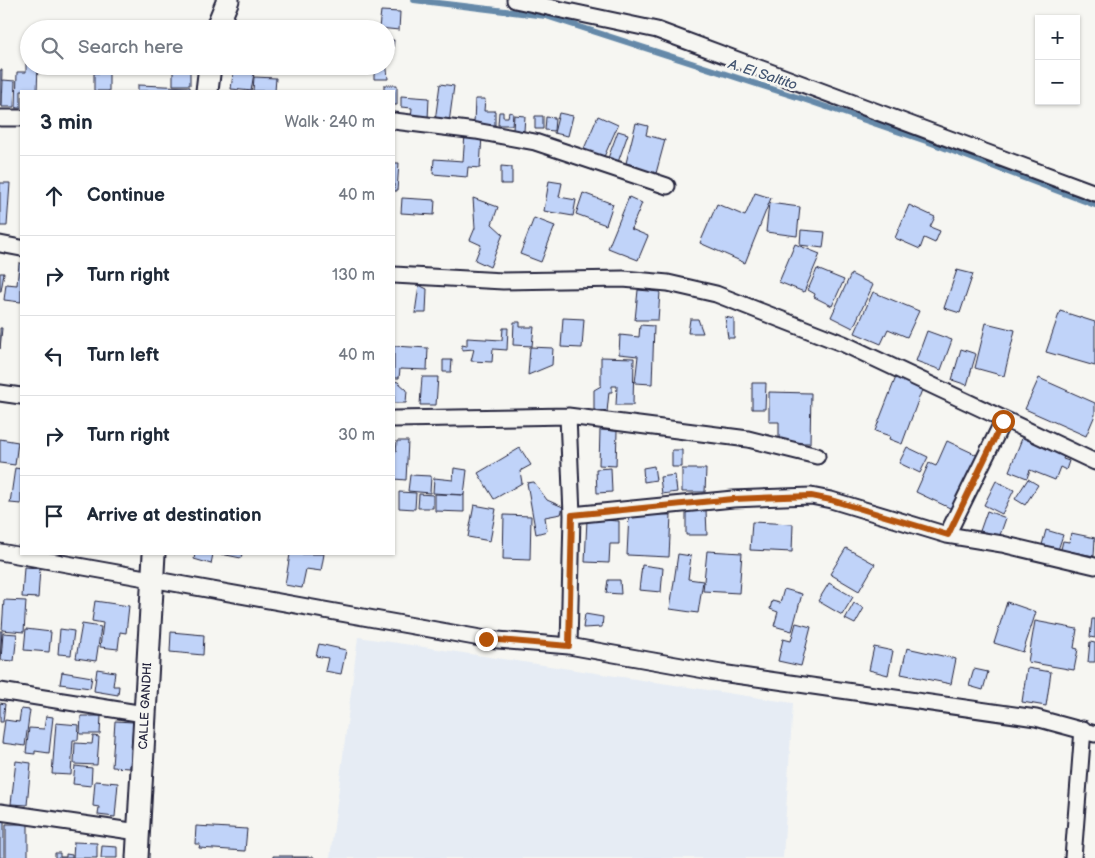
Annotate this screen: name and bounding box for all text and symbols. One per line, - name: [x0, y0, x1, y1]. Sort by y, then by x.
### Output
- map controls: [1035, 15, 1080, 105]
- button: +: [1035, 15, 1080, 60]
- search box: [20, 20, 395, 75]
- icon: search: [38, 34, 66, 62]
- text: Search here: [78, 36, 183, 59]
- water label: A. El Saltito: [725, 55, 799, 94]
- button: −: [1035, 60, 1080, 105]
- text: 3 min: [40, 110, 93, 135]
- text: Walk · 240 m: [285, 113, 375, 132]
- icon: ahead: [40, 182, 68, 210]
- text: Continue: [87, 184, 165, 207]
- text: 40 m: [338, 186, 375, 205]
- icon: right: [40, 262, 68, 290]
- text: Turn right: [87, 264, 170, 287]
- text: 130 m: [332, 266, 375, 285]
- icon: left: [40, 342, 68, 370]
- text: Turn left: [87, 344, 159, 367]
- text: 40 m: [338, 346, 375, 365]
- route start: [992, 410, 1015, 433]
- icon: right: [40, 422, 68, 450]
- text: Turn right: [87, 424, 170, 447]
- text: 30 m: [338, 426, 375, 445]
- icon: arrive: [40, 502, 68, 530]
- text: Arrive at destination: [87, 504, 262, 527]
- route end: [475, 628, 498, 651]
- street label: CALLE GANDHI: [136, 662, 155, 750]

